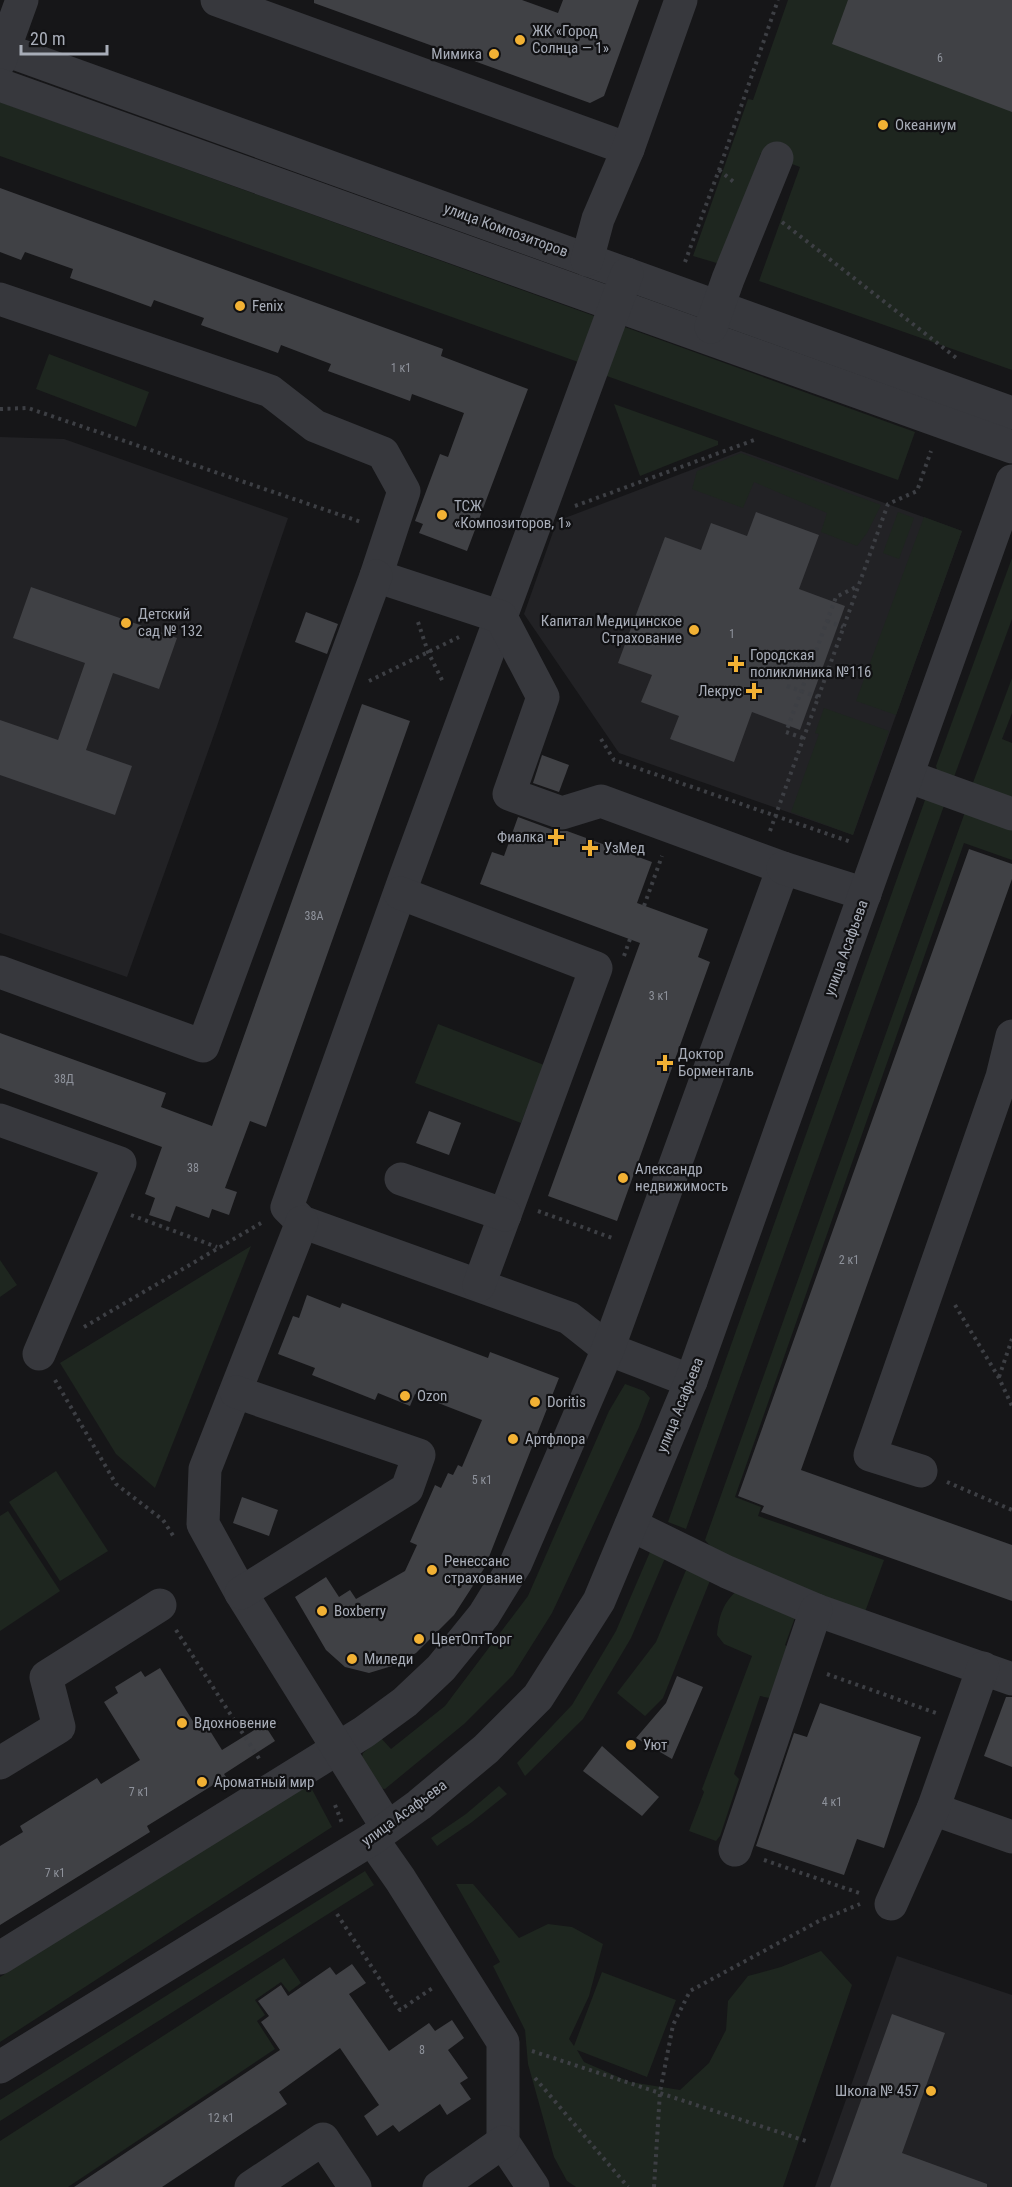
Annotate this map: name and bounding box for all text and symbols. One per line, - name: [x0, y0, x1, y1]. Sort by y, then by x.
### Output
- scale bar: [21, 18, 106, 56]
- place label: ЖК «Город Солнца — 1»: [532, 22, 609, 57]
- text: 20 m: [30, 28, 65, 49]
- marker: ЖК «Город Солнца — 1»: [513, 33, 527, 47]
- place label: Мимика: [431, 45, 482, 63]
- marker: Мимика: [487, 47, 501, 61]
- house number: 6: [937, 51, 943, 65]
- place label: Океаниум: [895, 116, 957, 134]
- marker: Океаниум: [876, 118, 890, 132]
- street label: улица Композиторов: [441, 199, 571, 261]
- place label: Fenix: [252, 297, 284, 315]
- marker: Fenix: [233, 299, 247, 313]
- house number: 1 к1: [391, 361, 411, 375]
- place label: ТСЖ «Композиторов, 1»: [454, 497, 571, 532]
- marker: ТСЖ «Композиторов, 1»: [435, 508, 449, 522]
- place label: Детский сад № 132: [138, 605, 203, 640]
- place label: Капитал Медицинское Страхование: [541, 612, 682, 647]
- marker: Детский сад № 132: [119, 616, 133, 630]
- marker: Капитал Медицинское Страхование: [687, 623, 701, 637]
- house number: 1: [729, 627, 735, 641]
- place label: Городская поликлиника №116: [750, 646, 871, 681]
- marker: Городская поликлиника №116: [727, 655, 745, 673]
- place label: Лекрус: [698, 682, 742, 700]
- marker: Лекрус: [747, 684, 761, 698]
- place label: Фиалка: [497, 828, 544, 846]
- marker: Фиалка: [549, 830, 563, 844]
- marker: УзМед: [581, 839, 599, 857]
- place label: УзМед: [604, 839, 645, 857]
- street label: улица Асафьева: [820, 898, 872, 998]
- house number: 38А: [305, 909, 323, 923]
- house number: 3 к1: [649, 989, 669, 1003]
- place label: Доктор Борменталь: [678, 1045, 754, 1080]
- marker: Доктор Борменталь: [656, 1054, 674, 1072]
- house number: 38Д: [54, 1072, 74, 1086]
- place label: Александр недвижимость: [635, 1160, 728, 1195]
- house number: 38: [187, 1161, 199, 1175]
- marker: Александр недвижимость: [616, 1171, 630, 1185]
- house number: 2 к1: [839, 1253, 859, 1267]
- street label: улица Асафьева: [653, 1355, 707, 1455]
- place label: Ozon: [417, 1387, 447, 1405]
- marker: Ozon: [398, 1389, 412, 1403]
- place label: Doritis: [547, 1393, 586, 1411]
- marker: Doritis: [528, 1395, 542, 1409]
- place label: Артфлора: [525, 1430, 585, 1448]
- marker: Артфлора: [506, 1432, 520, 1446]
- house number: 5 к1: [472, 1473, 492, 1487]
- place label: Ренессанс страхование: [444, 1552, 523, 1587]
- marker: Ренессанс страхование: [425, 1563, 439, 1577]
- place label: Boxberry: [334, 1602, 386, 1620]
- marker: Boxberry: [315, 1604, 329, 1618]
- place label: ЦветОптТорг: [431, 1630, 513, 1648]
- marker: ЦветОптТорг: [412, 1632, 426, 1646]
- place label: Миледи: [364, 1650, 413, 1668]
- marker: Миледи: [345, 1652, 359, 1666]
- place label: Вдохновение: [194, 1714, 276, 1732]
- marker: Вдохновение: [175, 1716, 189, 1730]
- place label: Уют: [643, 1736, 667, 1754]
- marker: Уют: [624, 1738, 638, 1752]
- place label: Ароматный мир: [214, 1773, 314, 1791]
- marker: Ароматный мир: [195, 1775, 209, 1789]
- street label: улица Асафьева: [358, 1776, 450, 1850]
- house number: 7 к1: [129, 1785, 149, 1799]
- house number: 4 к1: [822, 1795, 842, 1809]
- house number: 7 к1: [45, 1866, 65, 1880]
- house number: 8: [419, 2043, 425, 2057]
- place label: Школа № 457: [835, 2082, 919, 2100]
- marker: Школа № 457: [924, 2084, 938, 2098]
- house number: 12 к1: [208, 2111, 234, 2125]

